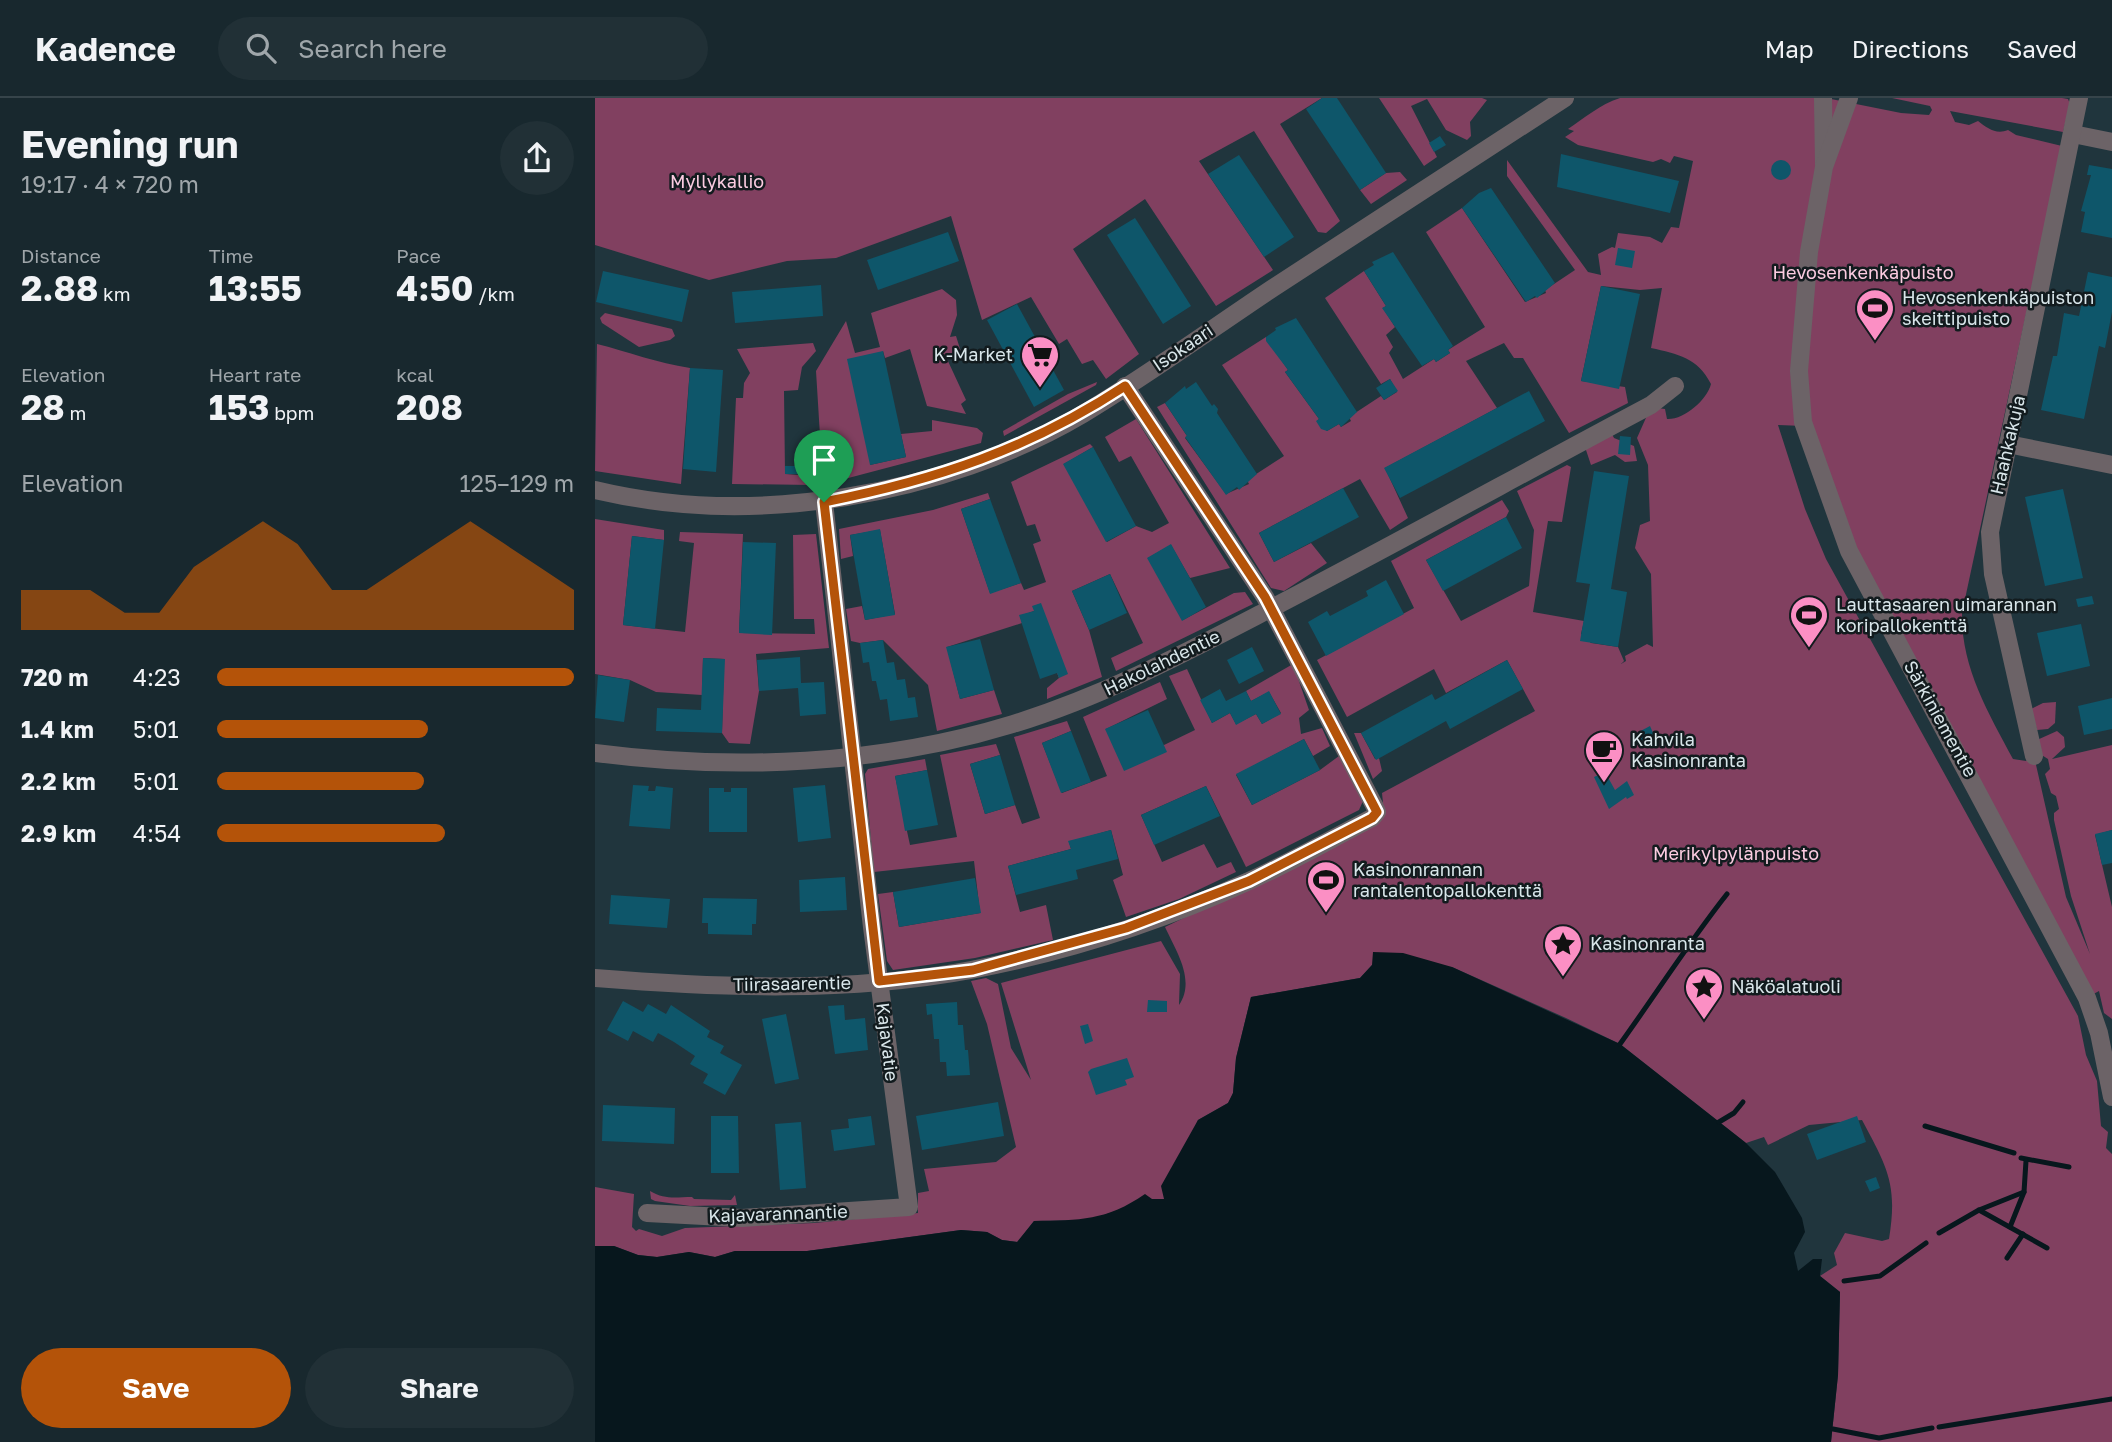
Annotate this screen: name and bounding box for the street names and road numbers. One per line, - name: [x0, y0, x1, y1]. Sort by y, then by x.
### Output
- street label: Isokaari: [1148, 319, 1217, 375]
- street label: Haahkakuja: [1985, 393, 2029, 497]
- street label: Hakolahdentie: [1100, 625, 1223, 700]
- street label: Särkiniementie: [1900, 656, 1982, 781]
- street label: Tiirasaarentie: [733, 971, 851, 995]
- street label: Kajavatie: [872, 1001, 904, 1082]
- street label: Kajavarannantie: [708, 1200, 848, 1226]

